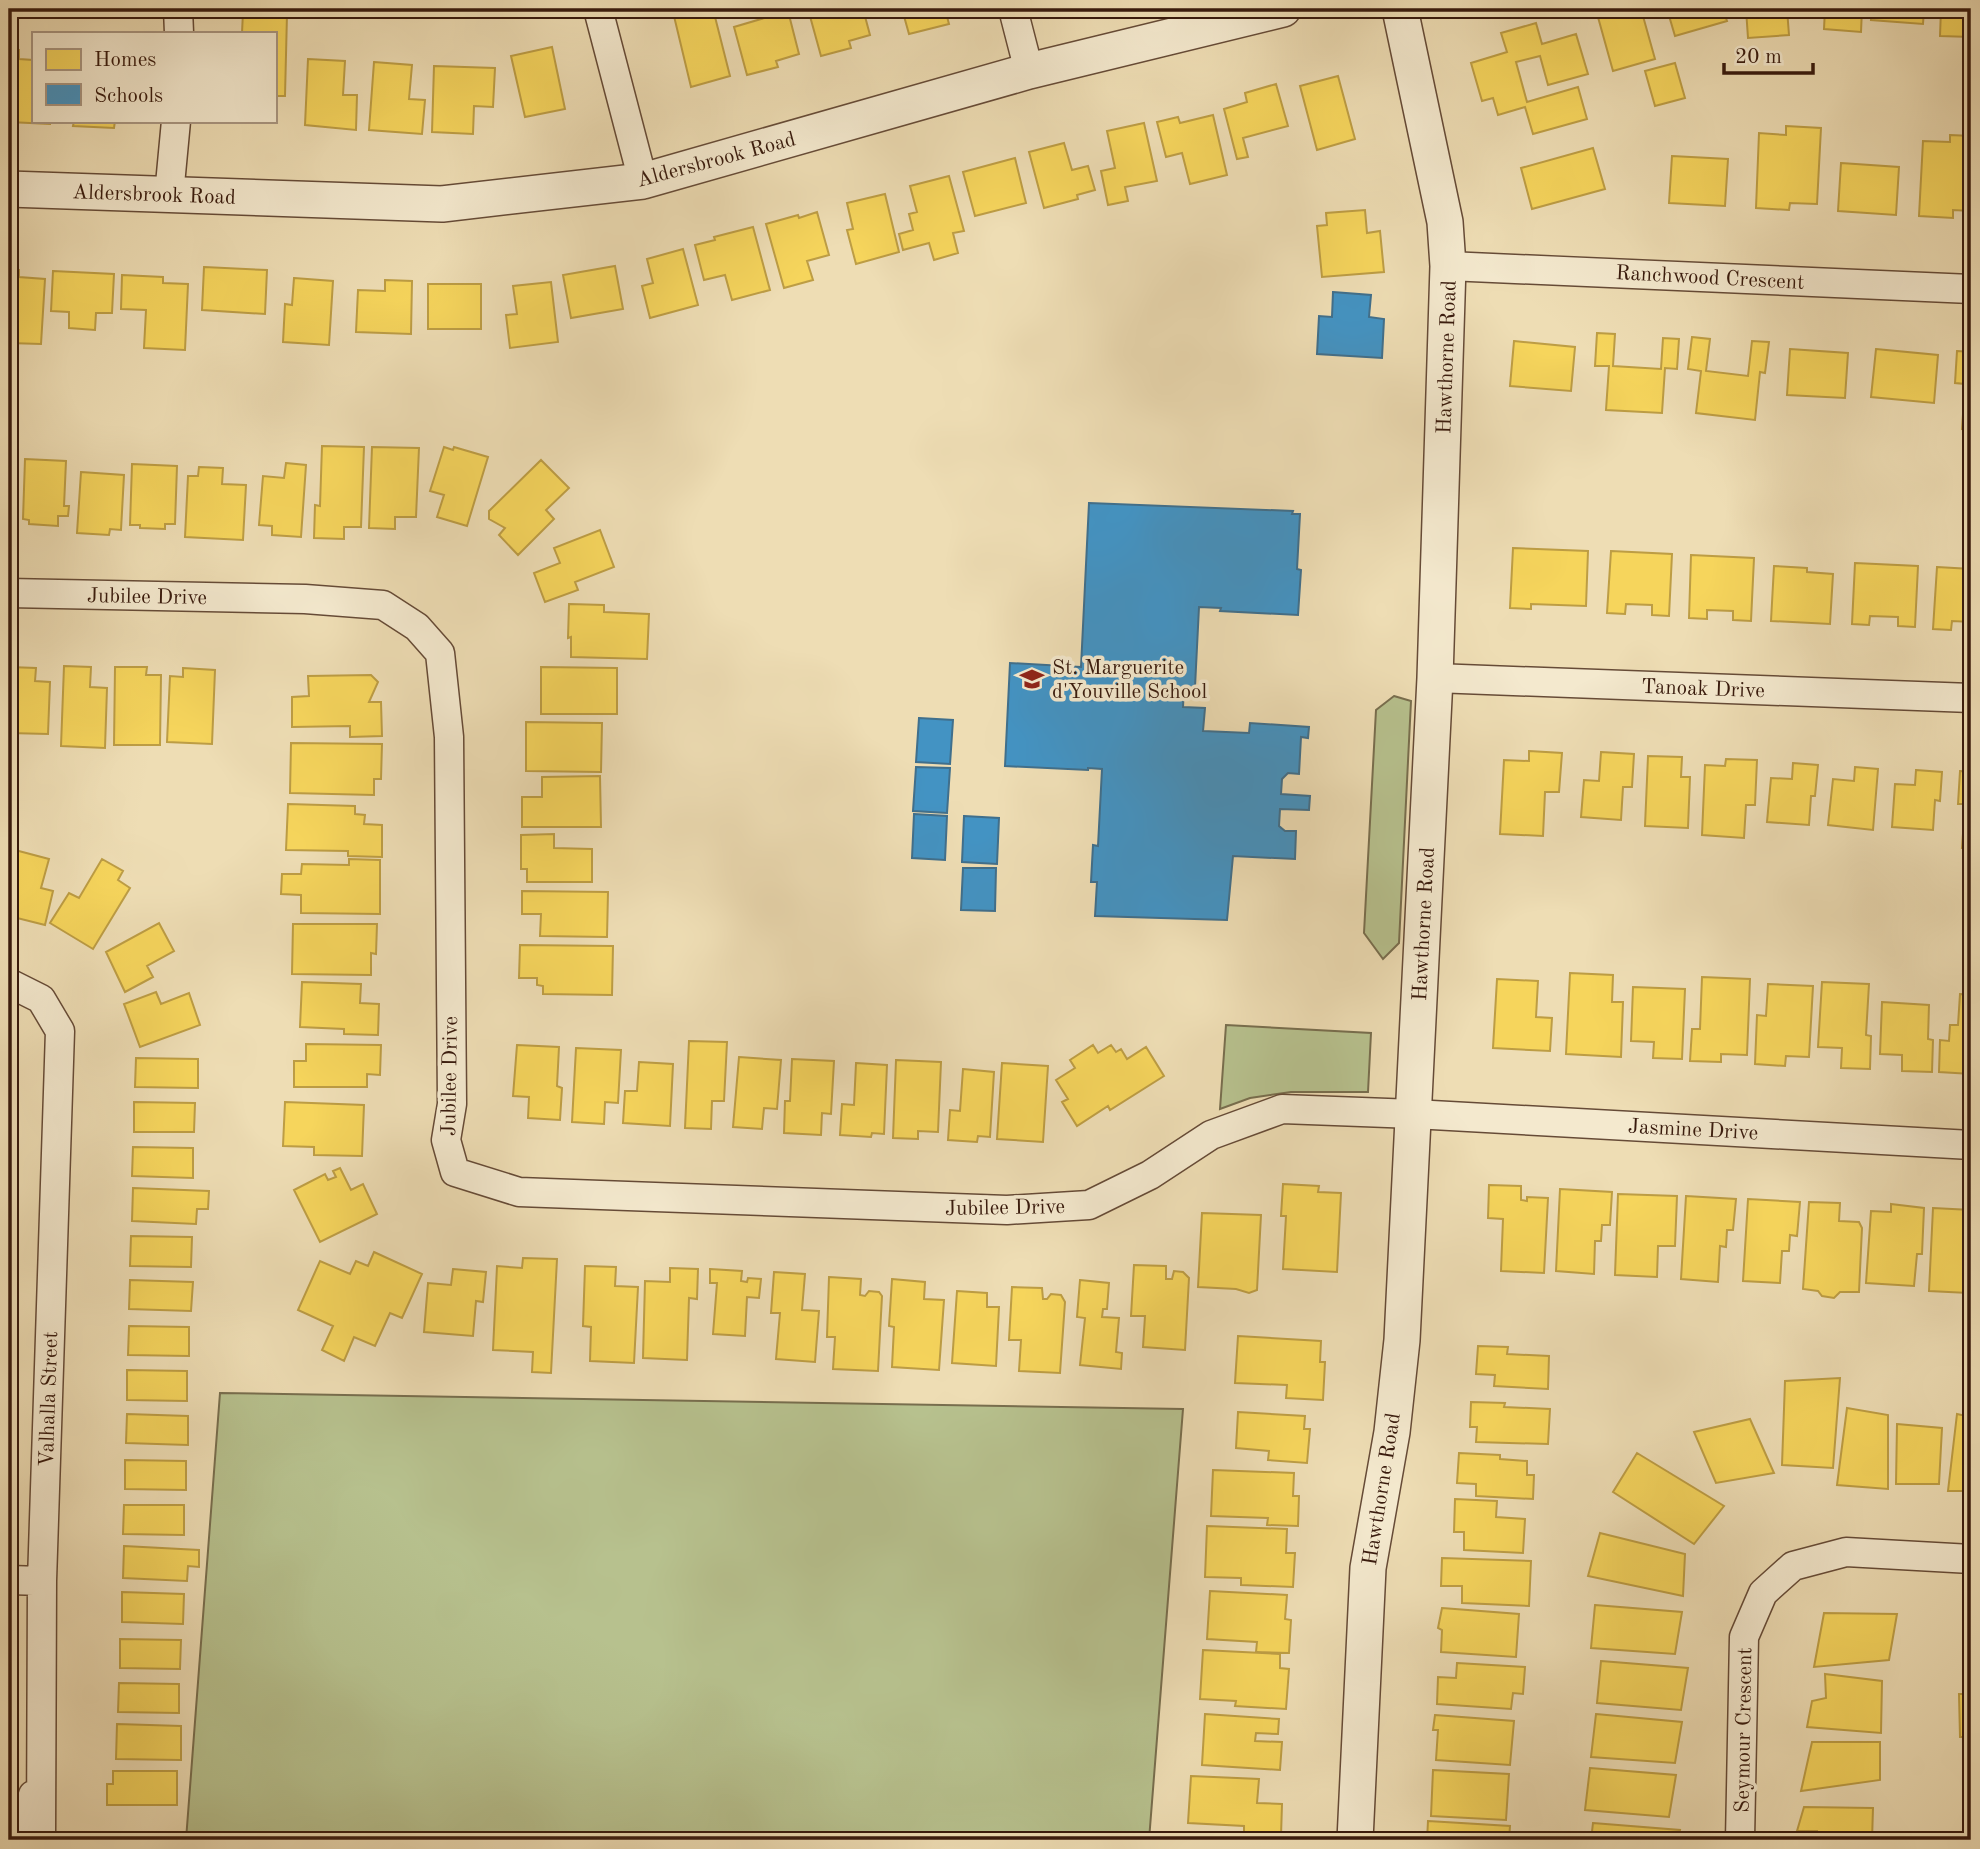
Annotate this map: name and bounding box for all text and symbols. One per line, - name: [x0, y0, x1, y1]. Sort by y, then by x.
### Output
- legend: [32, 32, 276, 122]
- scale bar: [1724, 32, 1814, 76]
- text: 20 m: [1735, 47, 1782, 68]
- text: Homes: [94, 50, 156, 71]
- text: Schools: [94, 86, 163, 107]
- street label: Aldersbrook Road: [635, 129, 798, 192]
- street label: Aldersbrook Road: [72, 182, 236, 209]
- street label: Ranchwood Crescent: [1615, 263, 1805, 294]
- street label: Hawthorne Road: [1434, 280, 1461, 434]
- street label: Jubilee Drive: [87, 586, 207, 609]
- place label: St. Marguerite d'Youville School: [1052, 658, 1208, 703]
- school or university icon: St. Marguerite d'Youville School: [1018, 665, 1046, 693]
- street label: Tanoak Drive: [1641, 677, 1765, 702]
- street label: Hawthorne Road: [1410, 847, 1439, 1002]
- street label: Jubilee Drive: [439, 1016, 462, 1136]
- street label: Jasmine Drive: [1627, 1117, 1759, 1144]
- street label: Jubilee Drive: [945, 1197, 1065, 1220]
- street label: Valhalla Street: [37, 1331, 62, 1467]
- street label: Hawthorne Road: [1360, 1411, 1405, 1567]
- street label: Seymour Crescent: [1733, 1647, 1756, 1813]

